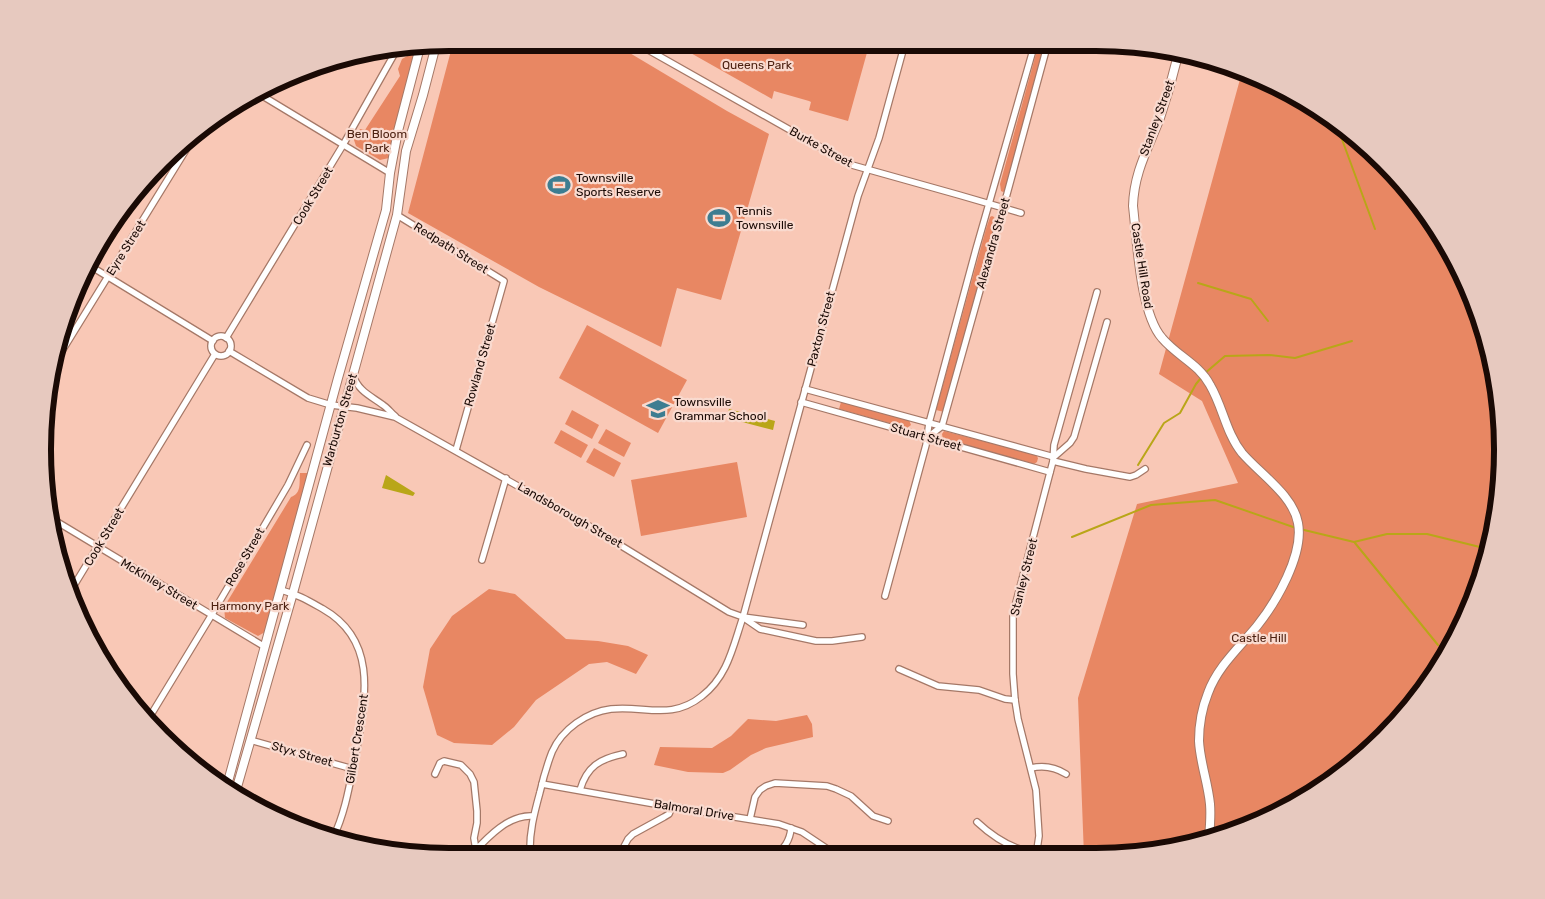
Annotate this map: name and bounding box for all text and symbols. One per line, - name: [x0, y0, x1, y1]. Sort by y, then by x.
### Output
- park label: Queens Park: [722, 58, 793, 72]
- street label: Stanley Street: [1137, 78, 1177, 158]
- street label: Burke Street: [787, 124, 855, 170]
- park label: Ben Bloom Park: [347, 127, 407, 155]
- street label: Cook Street: [290, 164, 336, 228]
- place label: Townsville Sports Reserve: [576, 171, 661, 199]
- sports icon: Townsville Sports Reserve: [546, 172, 572, 198]
- street label: Alexandra Street: [973, 196, 1013, 290]
- place label: Tennis Townsville: [736, 204, 794, 232]
- sports icon: Tennis Townsville: [706, 205, 732, 231]
- street label: Eyre Street: [104, 218, 149, 278]
- street label: Redpath Street: [411, 220, 491, 277]
- street label: Castle Hill Road: [1128, 222, 1156, 310]
- street label: Paxton Street: [804, 290, 838, 368]
- street label: Rowland Street: [461, 322, 499, 408]
- street label: Warburton Street: [320, 372, 360, 468]
- place label: Townsville Grammar School: [674, 395, 767, 423]
- school or university icon: Townsville Grammar School: [645, 396, 671, 422]
- street label: Stuart Street: [889, 420, 963, 454]
- street label: Landsborough Street: [515, 479, 625, 551]
- street label: Cook Street: [81, 505, 127, 569]
- street label: Rose Street: [223, 525, 268, 589]
- street label: Stanley Street: [1008, 536, 1040, 617]
- street label: McKinley Street: [118, 556, 200, 613]
- park label: Harmony Park: [211, 599, 290, 613]
- park label: Castle Hill: [1231, 631, 1287, 645]
- street label: Gilbert Crescent: [343, 693, 371, 785]
- street label: Styx Street: [270, 739, 334, 769]
- street label: Balmoral Drive: [653, 797, 735, 823]

